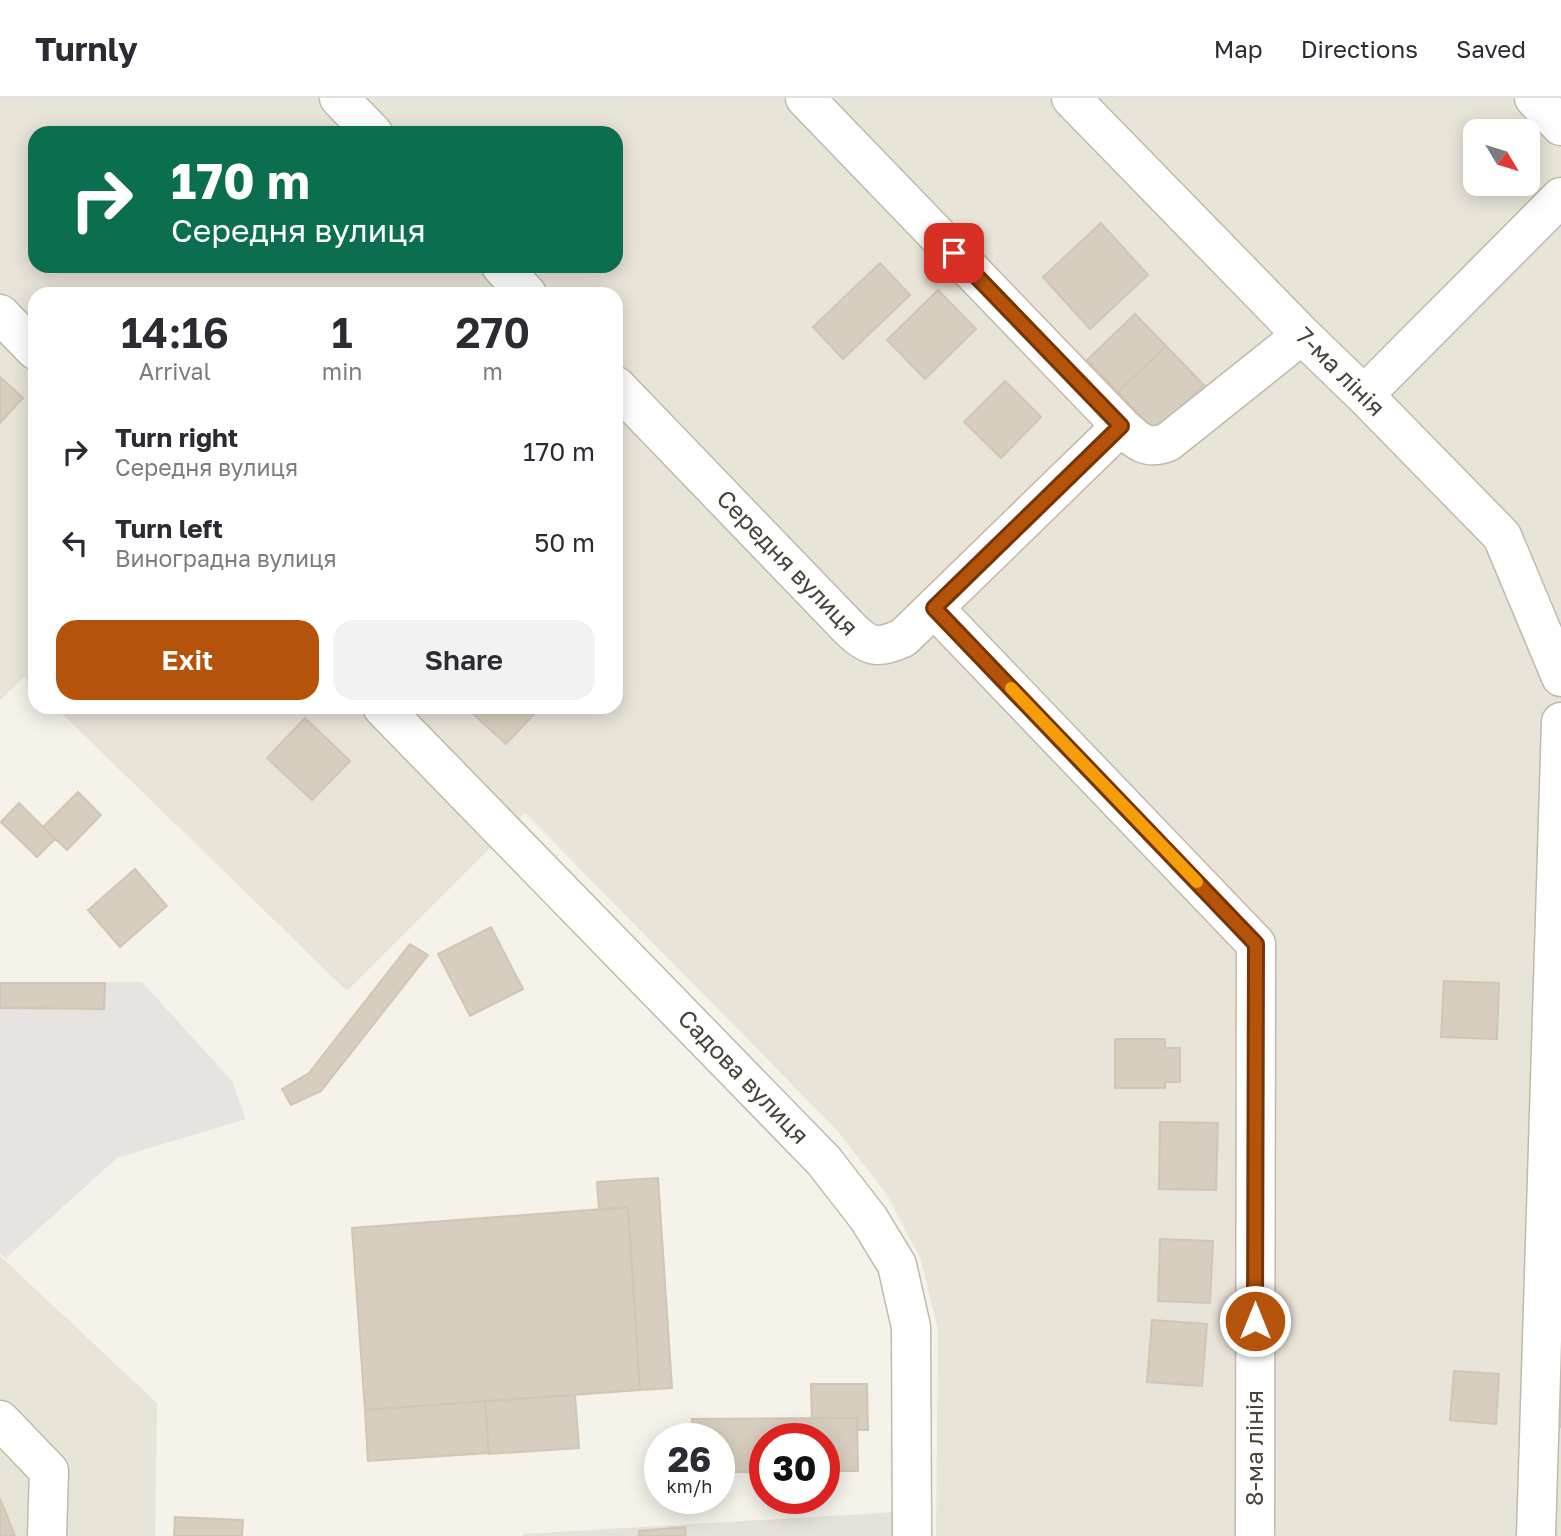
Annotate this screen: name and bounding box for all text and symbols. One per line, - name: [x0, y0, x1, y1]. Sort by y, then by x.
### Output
- text: Turnly: [35, 29, 138, 68]
- text: Map: [1214, 34, 1263, 63]
- text: Directions: [1301, 34, 1418, 63]
- text: Saved: [1456, 34, 1526, 63]
- north arrow: [1463, 119, 1540, 196]
- map controls: [1463, 119, 1540, 196]
- text: 170 m: [171, 151, 310, 210]
- icon: right: [56, 154, 147, 245]
- text: Середня вулиця: [171, 211, 426, 249]
- pin: [924, 223, 984, 283]
- icon: arrive: [935, 234, 973, 272]
- text: 14:16: [121, 307, 229, 357]
- text: 1: [332, 307, 353, 357]
- text: 270: [455, 307, 530, 357]
- street label: 7-ма лінія: [1291, 320, 1392, 421]
- text: Arrival: [139, 357, 211, 385]
- text: min: [322, 357, 362, 385]
- text: m: [483, 357, 503, 385]
- text: Turn right: [115, 422, 238, 453]
- icon: right: [56, 433, 94, 471]
- text: 170 m: [523, 436, 595, 467]
- text: Середня вулиця: [115, 453, 298, 481]
- street label: Середня вулиця: [711, 483, 865, 641]
- text: Turn left: [115, 513, 223, 544]
- icon: left: [56, 524, 94, 562]
- text: 50 m: [534, 527, 595, 558]
- text: Виноградна вулиця: [115, 544, 337, 572]
- button: Exit: [56, 620, 319, 700]
- button: Share: [333, 620, 595, 700]
- street label: Садова вулиця: [673, 1003, 815, 1149]
- position arrow: [1218, 1284, 1292, 1358]
- street label: 8-ма лінія: [1239, 1390, 1268, 1506]
- speed limit sign: 30: [749, 1423, 840, 1514]
- text: 26: [668, 1438, 711, 1480]
- text: km/h: [667, 1475, 712, 1497]

